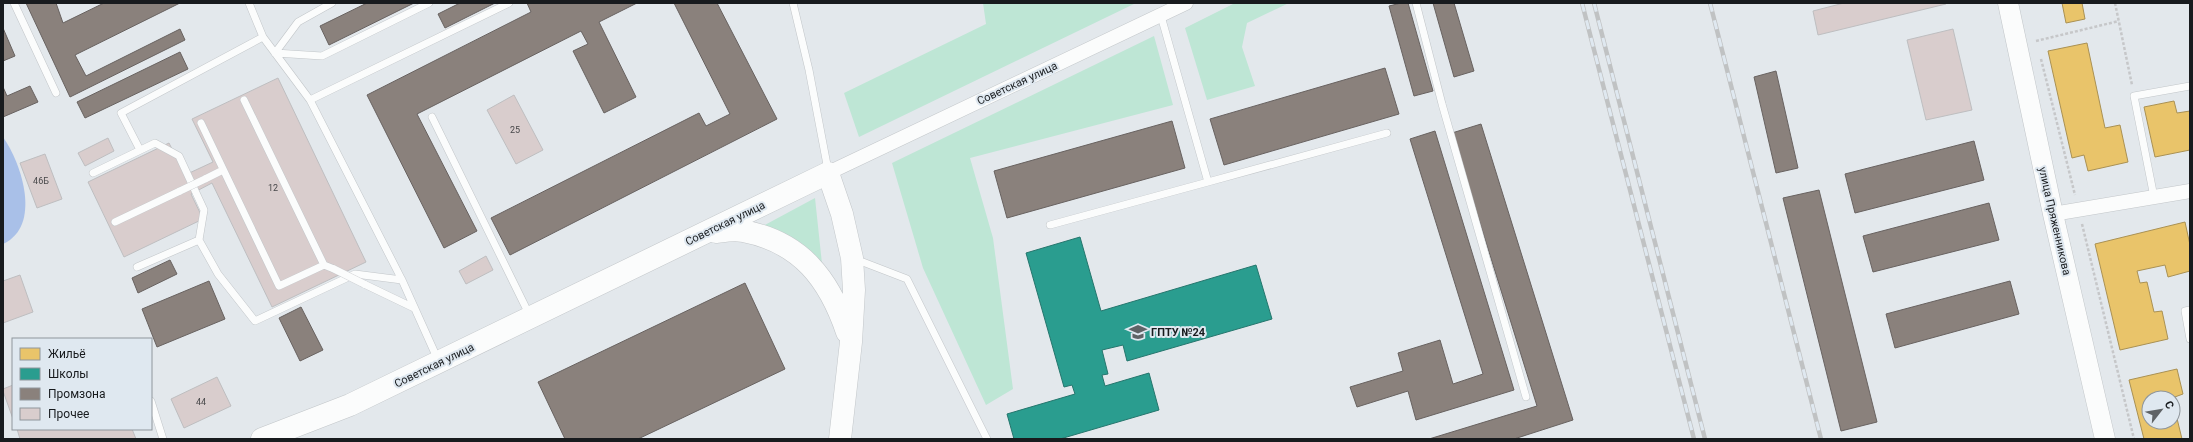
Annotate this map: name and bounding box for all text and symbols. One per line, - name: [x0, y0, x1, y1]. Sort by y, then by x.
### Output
- street label: Советская улица: [975, 59, 1059, 108]
- house number: 25: [510, 125, 520, 135]
- street label: улица Пряженникова: [2036, 166, 2073, 276]
- house number: 46Б: [33, 176, 49, 186]
- house number: 12: [268, 183, 278, 193]
- street label: Советская улица: [683, 199, 767, 248]
- school or university icon: ГПТУ №24: [1128, 322, 1148, 342]
- place label: ГПТУ №24: [1151, 326, 1206, 339]
- legend: [12, 338, 152, 430]
- street label: Советская улица: [392, 341, 476, 390]
- text: Жильё: [48, 347, 86, 361]
- text: Школы: [48, 367, 89, 381]
- text: Промзона: [48, 387, 105, 401]
- north arrow: [2141, 390, 2181, 430]
- house number: 44: [196, 397, 206, 407]
- text: С: [2162, 399, 2177, 412]
- text: Прочее: [48, 407, 89, 421]

